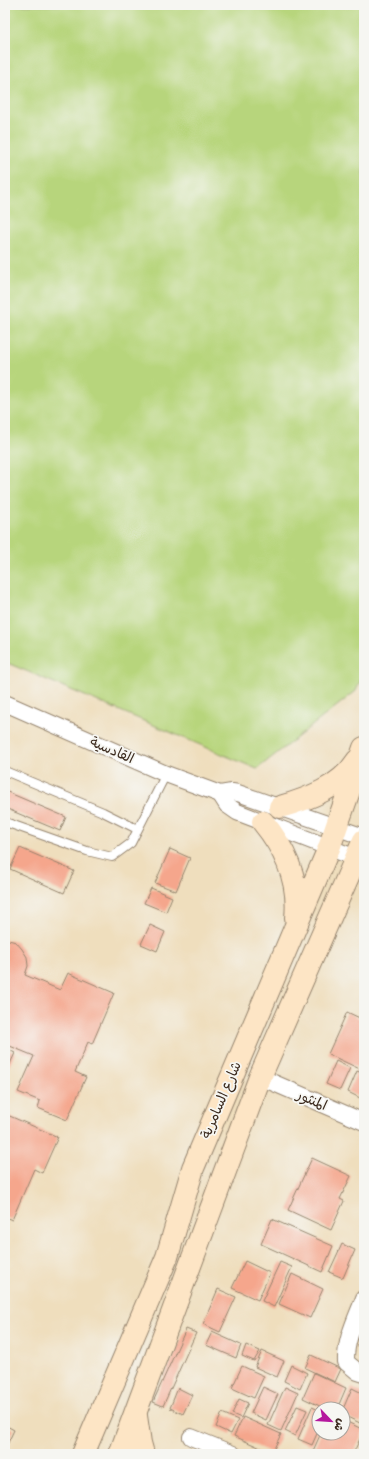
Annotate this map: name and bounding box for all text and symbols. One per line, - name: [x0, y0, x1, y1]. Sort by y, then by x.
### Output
- street label: القادسية: [87, 733, 137, 767]
- street label: شارع السامرية: [197, 1059, 246, 1142]
- street label: المنثور: [293, 1086, 330, 1114]
- north arrow: [311, 1401, 351, 1441]
- text: ش: [331, 1417, 348, 1433]

